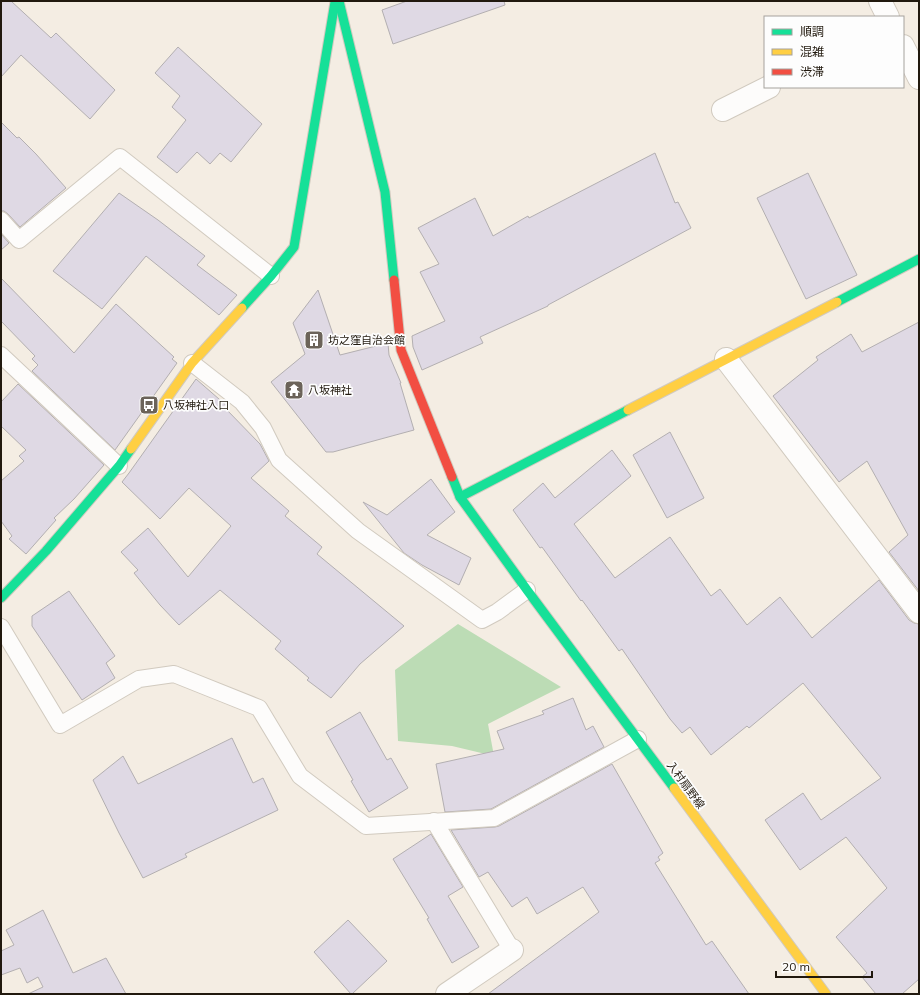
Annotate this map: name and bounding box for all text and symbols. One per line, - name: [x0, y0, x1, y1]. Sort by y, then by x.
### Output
- legend: [764, 16, 904, 88]
- text: 順調: [800, 24, 824, 39]
- text: 混雑: [800, 44, 824, 59]
- text: 渋滞: [800, 64, 824, 79]
- building icon: 坊之窪自治会館: [303, 329, 325, 351]
- place label: 坊之窪自治会館: [328, 333, 405, 347]
- temple icon: 八坂神社: [283, 379, 305, 401]
- place label: 八坂神社: [308, 383, 352, 397]
- bus stop icon: 八坂神社入口: [138, 394, 160, 416]
- place label: 八坂神社入口: [163, 398, 229, 412]
- street label: 入村扇野線: [664, 759, 708, 811]
- scale bar: [776, 953, 872, 979]
- text: 20 m: [782, 959, 810, 974]

